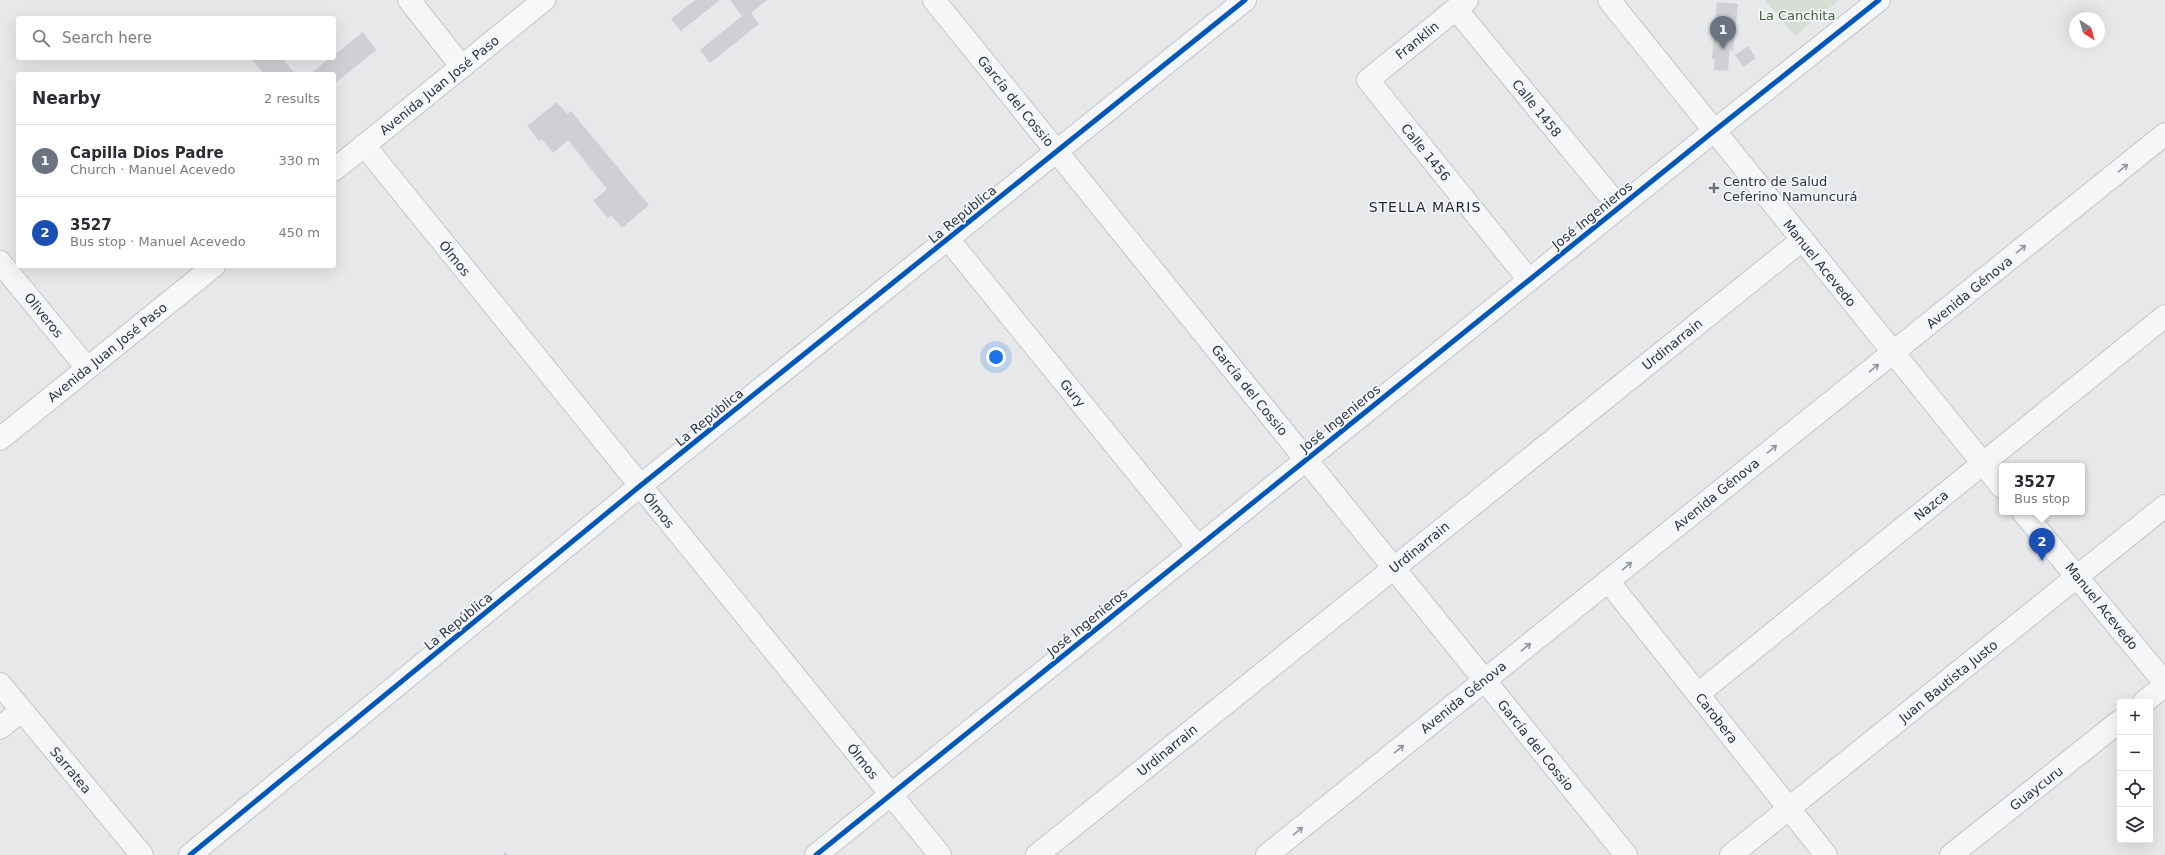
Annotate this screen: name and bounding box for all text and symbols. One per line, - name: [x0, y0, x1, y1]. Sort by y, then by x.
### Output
- park label: La Canchita: [1759, 8, 1835, 23]
- north arrow: [2069, 12, 2105, 48]
- search box: [16, 16, 336, 60]
- pin: 1: [1710, 16, 1736, 49]
- street label: Franklin: [1393, 18, 1442, 62]
- icon: search: [30, 27, 52, 49]
- text: Search here: [62, 29, 152, 47]
- street label: Avenida Juan José Paso: [377, 33, 502, 138]
- street label: García del Cossio: [975, 53, 1057, 150]
- street label: Calle 1458: [1509, 77, 1564, 140]
- text: Nearby: [32, 88, 101, 108]
- text: 2 results: [264, 91, 320, 106]
- street label: Calle 1456: [1398, 121, 1453, 184]
- text: Capilla Dios Padre: [70, 144, 224, 162]
- text: 1: [40, 153, 50, 168]
- text: 330 m: [278, 153, 320, 168]
- text: Church · Manuel Acevedo: [70, 162, 236, 177]
- one-way arrow: [2117, 163, 2128, 172]
- place label: Centro de Salud Ceferino Namuncurá: [1723, 174, 1857, 204]
- street label: José Ingenieros: [1548, 178, 1636, 253]
- street label: La República: [925, 182, 999, 246]
- marker: Centro de Salud Ceferino Namuncurá: [1708, 182, 1720, 194]
- district label: STELLA MARIS: [1369, 199, 1481, 215]
- text: 3527: [70, 216, 112, 234]
- street label: Manuel Acevedo: [1780, 217, 1859, 310]
- text: 2: [40, 225, 50, 240]
- text: 450 m: [278, 225, 320, 240]
- text: Bus stop · Manuel Acevedo: [70, 234, 246, 249]
- street label: Ólmos: [436, 238, 474, 279]
- one-way arrow: [2016, 245, 2027, 254]
- street label: Avenida Génova: [1923, 253, 2015, 332]
- street label: Oliveros: [21, 290, 66, 341]
- street label: Avenida Juan José Paso: [45, 300, 170, 405]
- street label: Urdinarrain: [1639, 316, 1705, 373]
- street label: García del Cossio: [1209, 342, 1291, 439]
- your location: [986, 347, 1006, 367]
- one-way arrow: [1868, 364, 1879, 372]
- street label: Gury: [1057, 376, 1088, 410]
- street label: José Ingenieros: [1296, 381, 1384, 456]
- street label: La República: [672, 385, 746, 449]
- one-way arrow: [1767, 445, 1778, 454]
- street label: Avenida Génova: [1670, 455, 1762, 534]
- popup: [1999, 463, 2085, 515]
- text: 3527: [2014, 473, 2056, 491]
- street label: Nazca: [1911, 487, 1951, 524]
- street label: Ólmos: [640, 490, 678, 531]
- text: Bus stop: [2014, 491, 2070, 506]
- street label: Urdinarrain: [1386, 519, 1452, 576]
- pin: 2: [2029, 528, 2055, 561]
- street label: Manuel Acevedo: [2062, 560, 2141, 653]
- one-way arrow: [1622, 562, 1633, 570]
- street label: José Ingenieros: [1043, 585, 1131, 660]
- street label: La República: [421, 589, 495, 653]
- street label: Juan Bautista Justo: [1895, 637, 2001, 726]
- one-way arrow: [1520, 643, 1531, 652]
- street label: Avenida Génova: [1417, 658, 1509, 737]
- street label: Carobera: [1692, 690, 1741, 746]
- street label: García del Cossio: [1495, 697, 1577, 794]
- map controls: [2117, 699, 2153, 843]
- button: +: [2117, 699, 2153, 735]
- street label: Urdinarrain: [1134, 722, 1200, 779]
- button: −: [2117, 735, 2153, 771]
- street label: Ólmos: [844, 741, 882, 782]
- street label: Sarratea: [47, 744, 94, 796]
- one-way arrow: [1393, 745, 1404, 754]
- street label: Guaycuru: [2007, 763, 2066, 814]
- button: locate: [2117, 771, 2153, 807]
- button: layers: [2117, 807, 2153, 843]
- one-way arrow: [1292, 826, 1303, 835]

